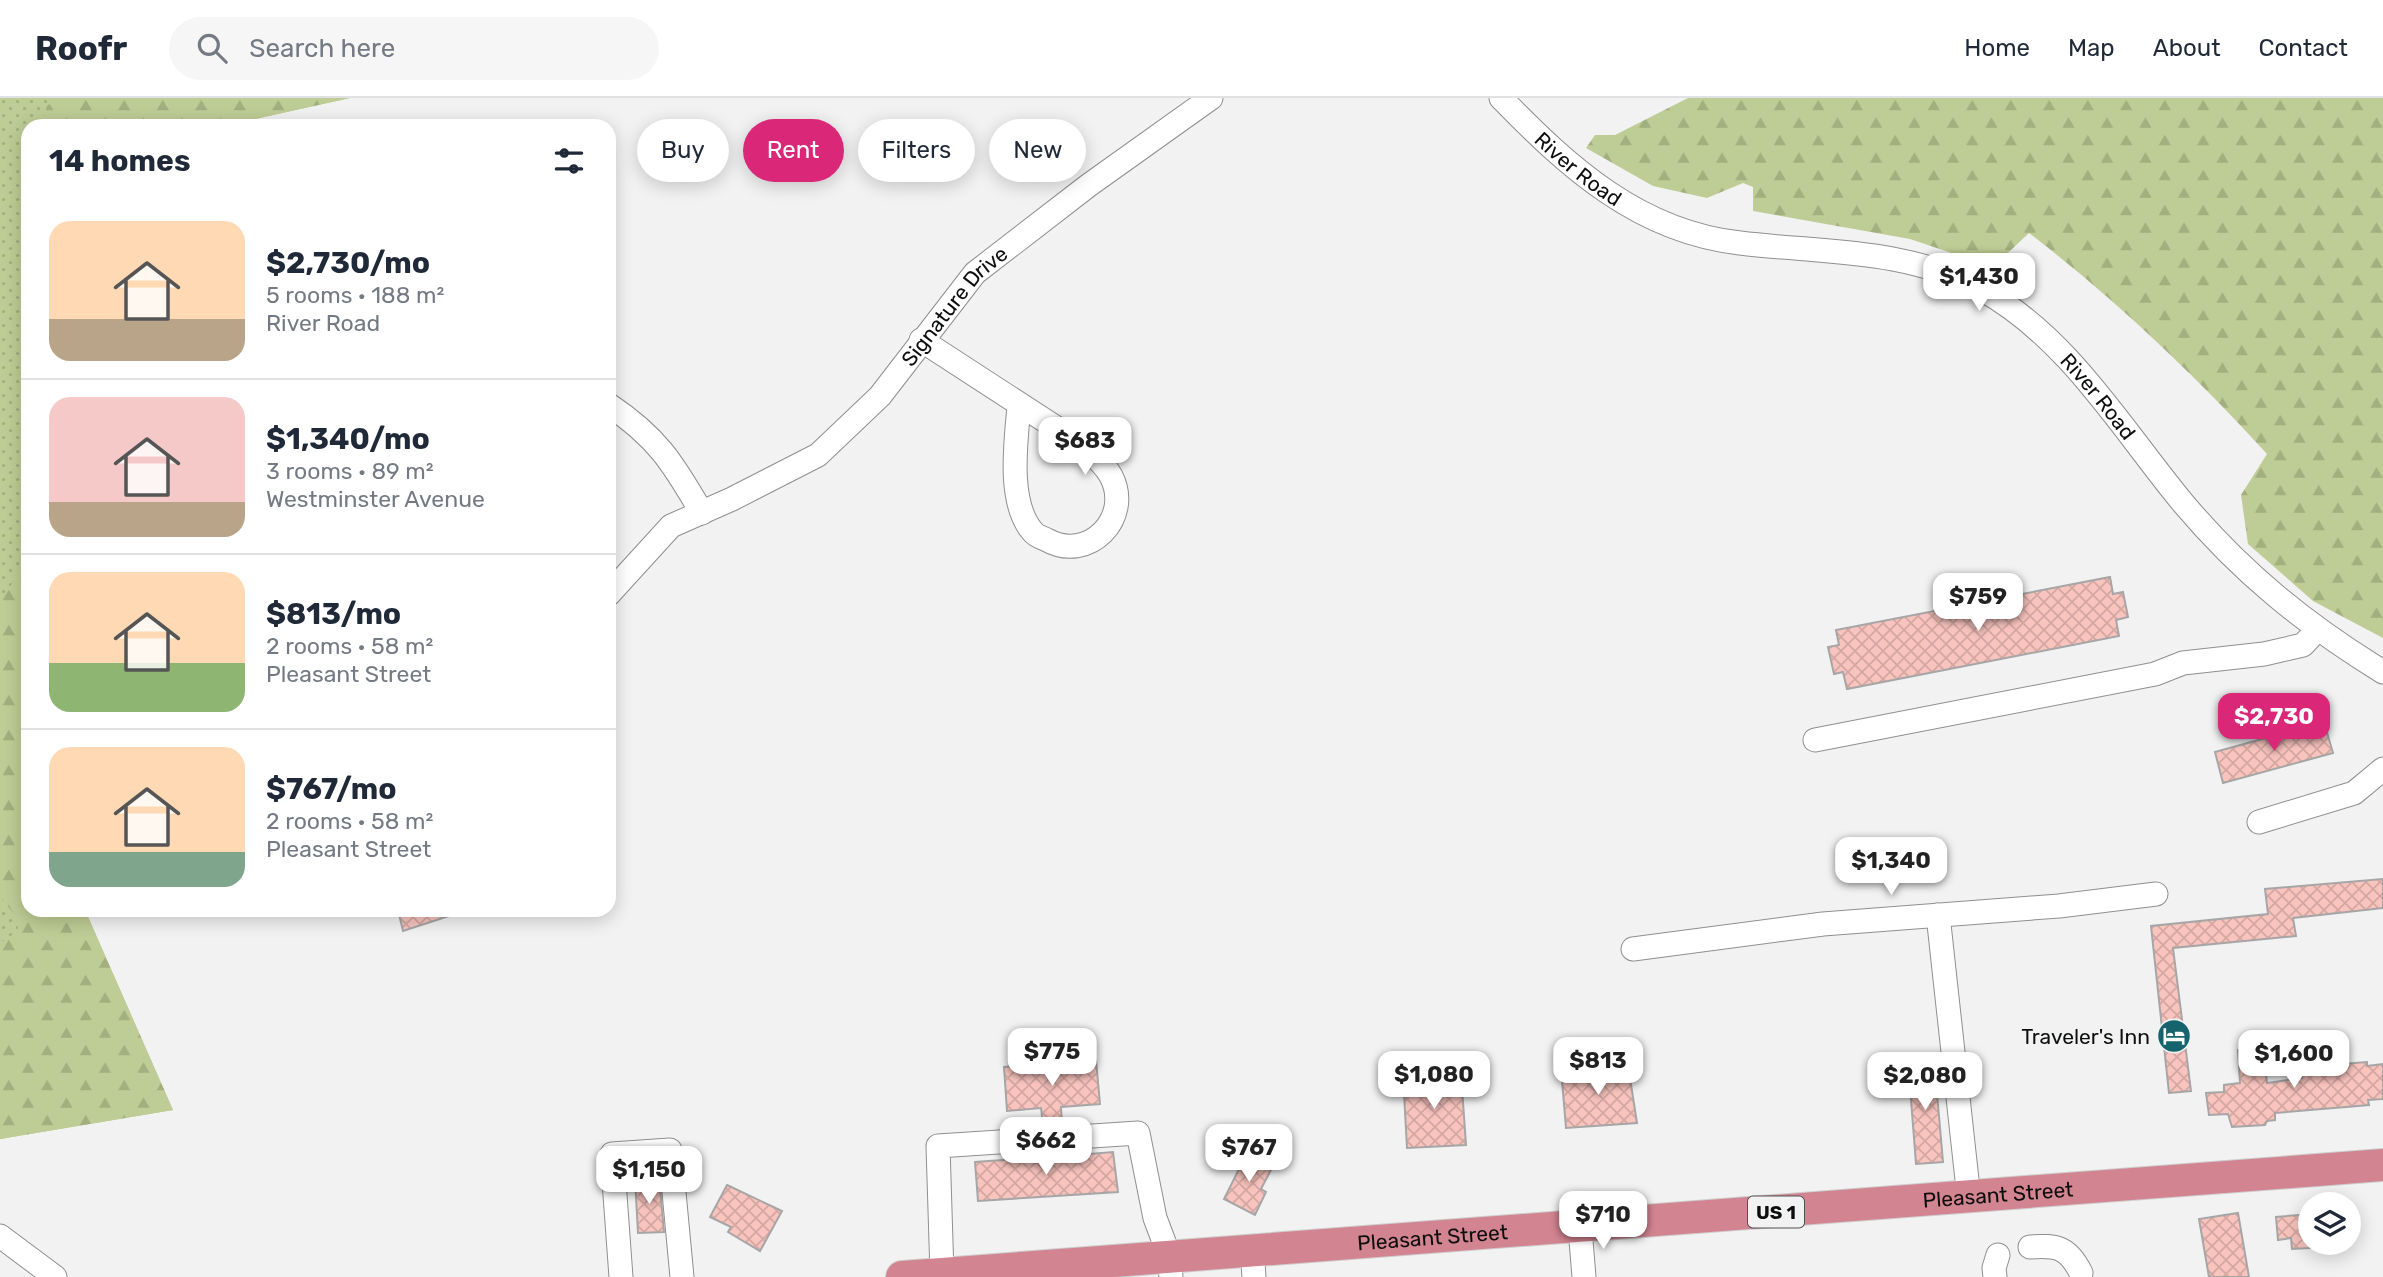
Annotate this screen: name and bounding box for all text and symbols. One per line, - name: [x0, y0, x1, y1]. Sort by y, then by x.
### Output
- search box: [169, 17, 659, 80]
- text: Roofr: [35, 29, 127, 68]
- icon: search: [193, 29, 231, 67]
- text: Search here: [249, 33, 395, 64]
- text: Home: [1964, 34, 2030, 62]
- text: Map: [2068, 34, 2115, 62]
- text: About: [2153, 34, 2221, 62]
- text: Contact: [2259, 34, 2348, 62]
- chip: Buy: [637, 119, 729, 182]
- chip: Rent: [743, 119, 844, 182]
- chip: Filters: [858, 119, 975, 182]
- chip: New: [989, 119, 1086, 182]
- street label: River Road: [1530, 126, 1627, 211]
- icon: filters: [550, 142, 588, 180]
- text: 14 homes: [49, 143, 191, 179]
- street label: Signature Drive: [895, 240, 1012, 371]
- text: $2,730/mo: [266, 245, 430, 281]
- icon: home: [105, 249, 189, 333]
- pin: $1,430: [1922, 254, 2036, 313]
- text: $1,430: [1939, 262, 2019, 290]
- text: 5 rooms · 188 m²: [266, 281, 444, 309]
- text: River Road: [266, 309, 380, 337]
- street label: River Road: [2056, 348, 2141, 444]
- pin: $683: [1044, 418, 1126, 477]
- text: $1,340/mo: [266, 421, 430, 457]
- icon: home: [105, 425, 189, 509]
- text: $683: [1054, 426, 1116, 454]
- text: 3 rooms · 89 m²: [266, 457, 434, 485]
- text: Westminster Avenue: [266, 485, 485, 513]
- pin: $759: [1937, 574, 2019, 633]
- text: $759: [1949, 582, 2007, 610]
- text: $813/mo: [266, 596, 401, 632]
- icon: home: [105, 600, 189, 684]
- text: 2 rooms · 58 m²: [266, 632, 433, 660]
- text: Pleasant Street: [266, 660, 431, 688]
- pin: $2,730: [2217, 694, 2331, 753]
- text: $2,730: [2234, 702, 2314, 730]
- text: $767/mo: [266, 771, 397, 807]
- icon: home: [105, 775, 189, 859]
- text: 2 rooms · 58 m²: [266, 807, 433, 835]
- text: Pleasant Street: [266, 835, 431, 863]
- pin: $1,340: [1834, 838, 1948, 897]
- text: $1,340: [1851, 846, 1931, 874]
- hotel icon: Traveler's Inn: [2155, 1017, 2193, 1055]
- place label: Traveler's Inn: [2021, 1024, 2150, 1049]
- pin: $775: [1011, 1028, 1093, 1088]
- pin: $1,600: [2237, 1030, 2351, 1090]
- text: $775: [1024, 1037, 1080, 1065]
- pin: $813: [1557, 1038, 1639, 1097]
- text: $1,600: [2254, 1039, 2334, 1067]
- text: $813: [1569, 1046, 1627, 1074]
- pin: $1,080: [1377, 1052, 1491, 1111]
- pin: $2,080: [1868, 1052, 1982, 1112]
- text: $1,080: [1394, 1060, 1474, 1088]
- text: $2,080: [1883, 1061, 1967, 1089]
- pin: $662: [1005, 1118, 1087, 1177]
- pin: $767: [1208, 1124, 1290, 1184]
- text: $662: [1016, 1126, 1076, 1154]
- text: $767: [1221, 1133, 1277, 1161]
- pin: $1,150: [592, 1146, 706, 1206]
- text: $1,150: [612, 1155, 686, 1183]
- street label: Pleasant Street: [1922, 1176, 2074, 1212]
- pin: $710: [1562, 1192, 1644, 1251]
- map controls: [2298, 1192, 2361, 1255]
- button: layers: [2298, 1192, 2361, 1255]
- road number: US 1: [1748, 1196, 1804, 1228]
- text: $710: [1575, 1200, 1631, 1228]
- street label: Pleasant Street: [1356, 1219, 1509, 1255]

